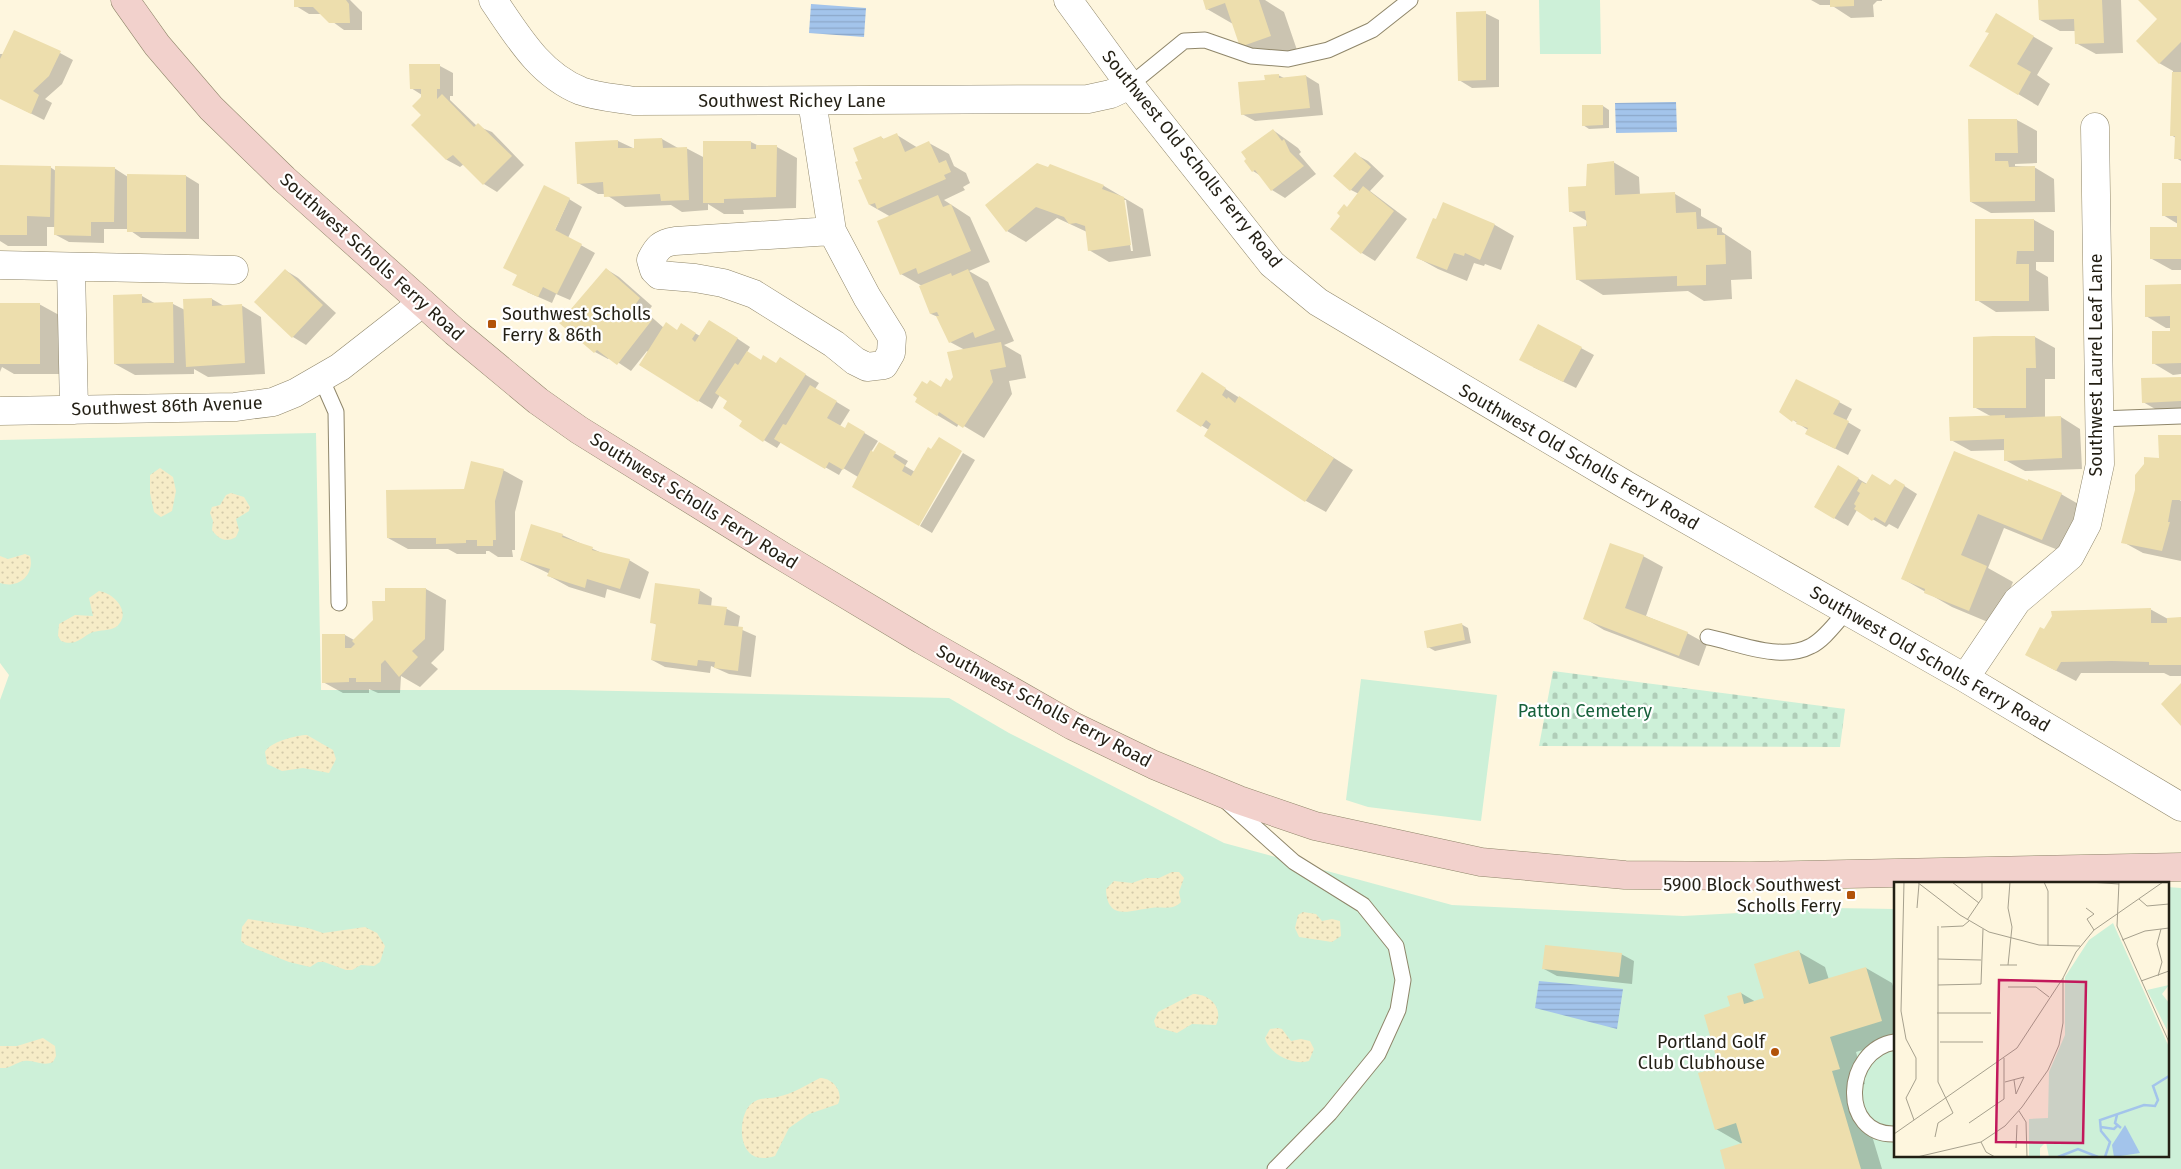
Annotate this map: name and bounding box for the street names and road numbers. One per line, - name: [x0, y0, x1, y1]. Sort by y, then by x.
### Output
- street label: Southwest Old Scholls Ferry Road: [1097, 46, 1287, 272]
- street label: Southwest Richey Lane: [698, 90, 886, 112]
- street label: Southwest Scholls Ferry Road: [275, 168, 469, 346]
- street label: Southwest Laurel Leaf Lane: [2085, 253, 2107, 477]
- street label: Southwest Old Scholls Ferry Road: [1455, 379, 1703, 535]
- street label: Southwest 86th Avenue: [71, 392, 263, 420]
- street label: Southwest Scholls Ferry Road: [586, 428, 802, 574]
- street label: Southwest Old Scholls Ferry Road: [1806, 581, 2054, 737]
- street label: Southwest Scholls Ferry Road: [933, 640, 1155, 772]

